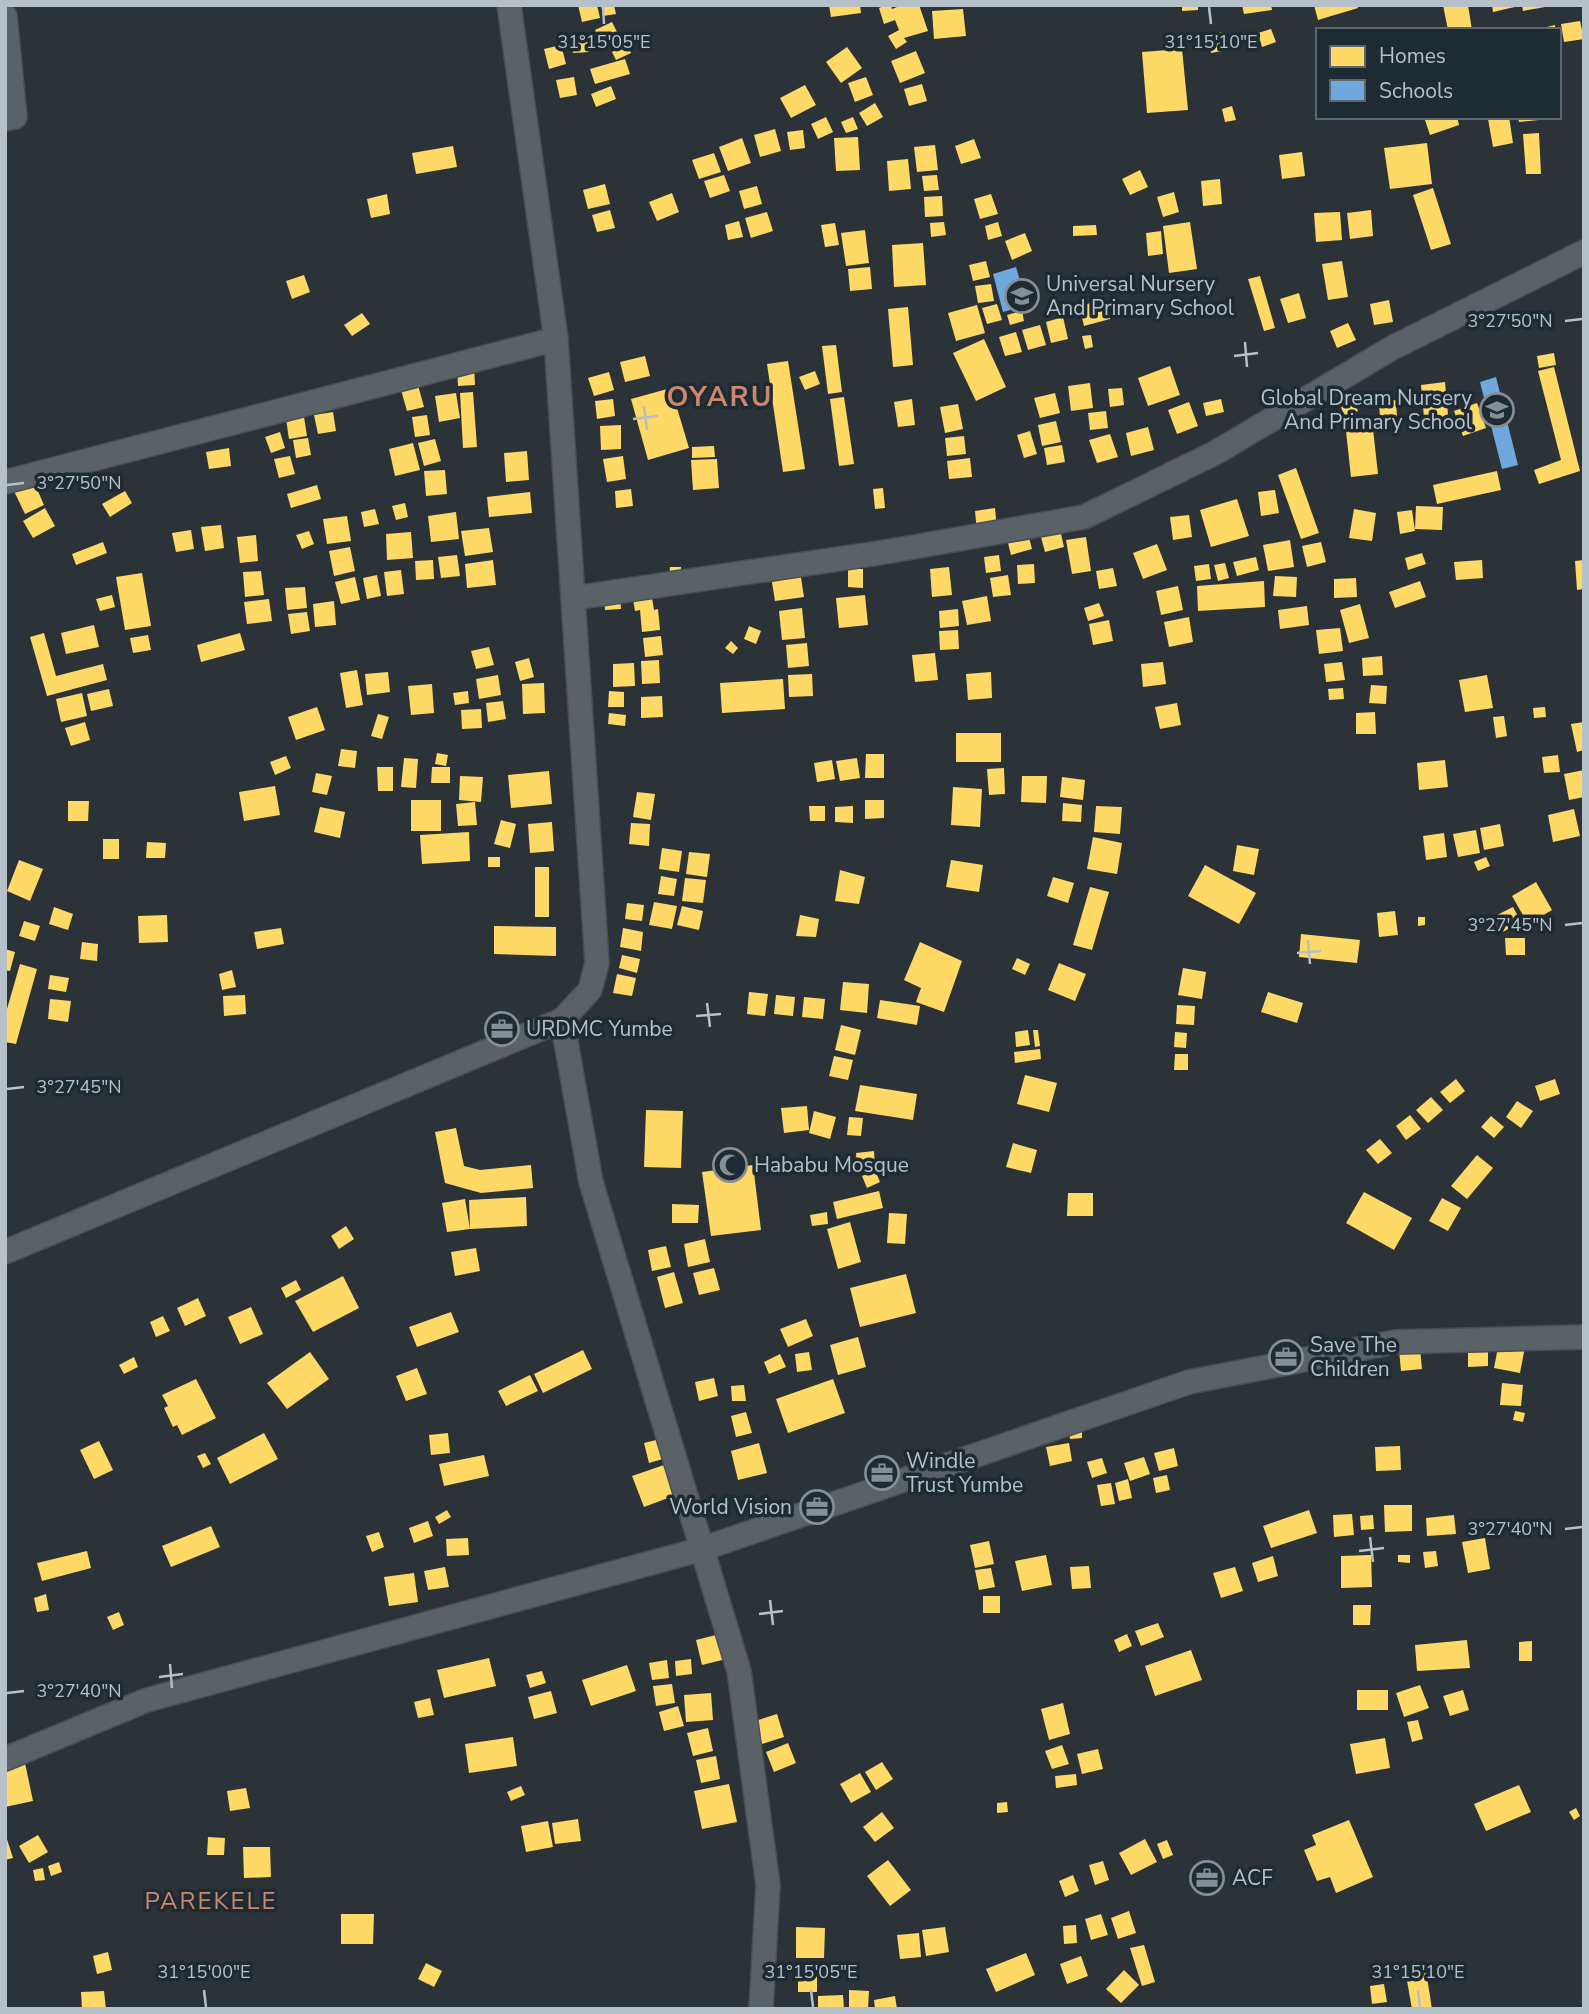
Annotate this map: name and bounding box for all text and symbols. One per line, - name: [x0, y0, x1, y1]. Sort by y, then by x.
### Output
- legend: [1316, 28, 1561, 119]
- text: 31°15'05"E: [558, 30, 651, 54]
- text: 31°15'10"E: [1165, 30, 1258, 54]
- text: Homes: [1379, 42, 1446, 70]
- text: Schools: [1379, 77, 1453, 105]
- place label: Universal Nursery And Primary School: [1046, 270, 1235, 322]
- school or university icon: Universal Nursery And Primary School: [1003, 277, 1041, 315]
- text: 3°27'50"N: [1467, 309, 1553, 333]
- district label: OYARU: [667, 378, 773, 416]
- place label: Global Dream Nursery And Primary School: [1260, 384, 1473, 436]
- school or university icon: Global Dream Nursery And Primary School: [1478, 391, 1516, 429]
- text: 3°27'50"N: [36, 471, 122, 495]
- text: 3°27'45"N: [1467, 913, 1553, 937]
- office icon: URDMC Yumbe: [483, 1010, 521, 1048]
- place label: URDMC Yumbe: [526, 1015, 673, 1043]
- text: 3°27'45"N: [36, 1075, 122, 1099]
- mosque icon: Hababu Mosque: [711, 1146, 749, 1184]
- place label: Hababu Mosque: [754, 1151, 909, 1179]
- place label: Save The Children: [1310, 1331, 1397, 1383]
- office icon: Save The Children: [1267, 1338, 1305, 1376]
- place label: Windle Trust Yumbe: [906, 1447, 1023, 1499]
- office icon: Windle Trust Yumbe: [863, 1454, 901, 1492]
- office icon: World Vision: [798, 1488, 836, 1526]
- place label: World Vision: [669, 1493, 792, 1521]
- text: 3°27'40"N: [1467, 1517, 1553, 1541]
- text: 3°27'40"N: [36, 1679, 122, 1703]
- office icon: ACF: [1188, 1859, 1226, 1897]
- place label: ACF: [1232, 1864, 1273, 1892]
- district label: PAREKELE: [144, 1885, 278, 1917]
- text: 31°15'00"E: [158, 1960, 251, 1984]
- text: 31°15'05"E: [765, 1960, 858, 1984]
- text: 31°15'10"E: [1372, 1960, 1465, 1984]

